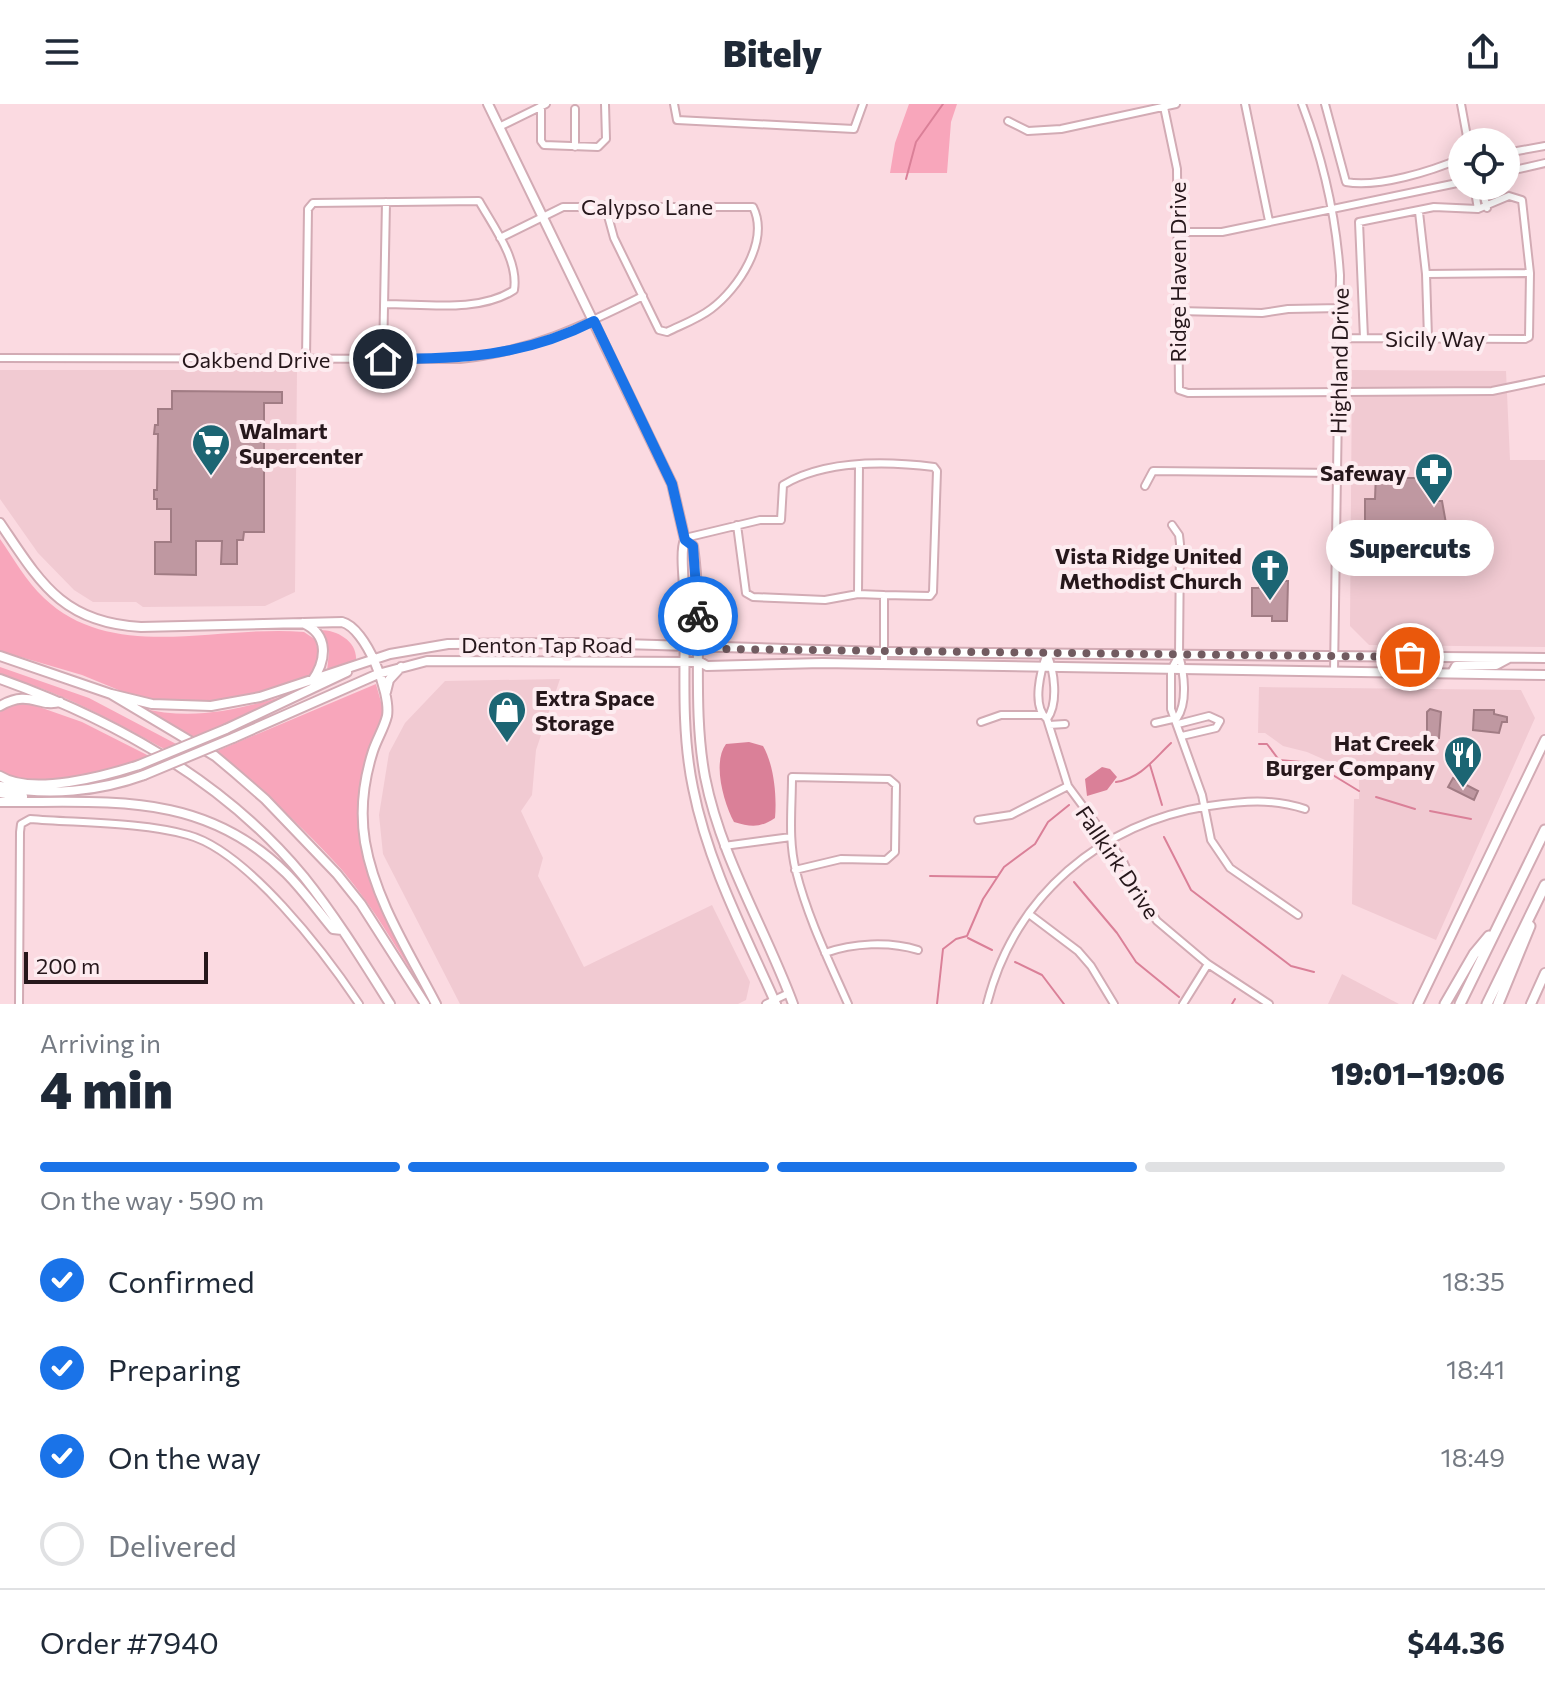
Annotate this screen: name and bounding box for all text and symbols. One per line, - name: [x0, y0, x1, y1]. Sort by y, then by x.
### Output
- icon: menu: [40, 30, 84, 74]
- text: Bitely: [723, 30, 822, 74]
- icon: share: [1461, 30, 1505, 74]
- map controls: [1448, 128, 1520, 200]
- button: locate: [1448, 128, 1520, 200]
- street label: Ridge Haven Drive: [1164, 182, 1191, 362]
- street label: Calypso Lane: [581, 193, 713, 220]
- street label: Highland Drive: [1324, 288, 1354, 434]
- pin: [349, 325, 417, 393]
- street label: Sicily Way: [1385, 325, 1485, 352]
- icon: home: [361, 337, 405, 381]
- street label: Oakbend Drive: [182, 346, 330, 373]
- place label: Walmart Supercenter: [239, 417, 363, 469]
- supermarket icon: Walmart Supercenter: [190, 422, 232, 477]
- pharmacy icon: Safeway: [1413, 451, 1455, 506]
- place label: Safeway: [1320, 459, 1406, 486]
- callout: Supercuts: [1326, 521, 1494, 577]
- text: Supercuts: [1349, 532, 1471, 563]
- place label: Vista Ridge United Methodist Church: [1055, 542, 1242, 594]
- church icon: Vista Ridge United Methodist Church: [1249, 547, 1291, 602]
- courier: [658, 576, 738, 656]
- icon: bike: [676, 594, 720, 638]
- pin: [1376, 623, 1444, 691]
- street label: Denton Tap Road: [461, 631, 633, 658]
- icon: bag: [1388, 635, 1432, 679]
- place label: Extra Space Storage: [535, 684, 655, 736]
- shop icon: Extra Space Storage: [486, 689, 528, 744]
- place label: Hat Creek Burger Company: [1266, 729, 1435, 781]
- restaurant icon: Hat Creek Burger Company: [1442, 734, 1484, 789]
- street label: Fallkirk Drive: [1070, 800, 1166, 924]
- scale bar: [24, 948, 208, 984]
- text: 200 m: [36, 952, 100, 979]
- text: Arriving in: [40, 1027, 161, 1058]
- text: 19:01–19:06: [1331, 1054, 1505, 1091]
- text: 4 min: [40, 1056, 173, 1120]
- text: On the way · 590 m: [40, 1184, 264, 1215]
- icon: check: [40, 1258, 84, 1302]
- text: Confirmed: [108, 1262, 255, 1299]
- text: 18:35: [1442, 1265, 1505, 1296]
- icon: check: [40, 1346, 84, 1390]
- text: Preparing: [108, 1350, 241, 1387]
- text: 18:41: [1446, 1353, 1505, 1384]
- icon: check: [40, 1434, 84, 1478]
- text: On the way: [108, 1438, 261, 1475]
- text: 18:49: [1441, 1441, 1505, 1472]
- text: Delivered: [108, 1526, 237, 1563]
- text: Order #7940: [40, 1623, 219, 1660]
- text: $44.36: [1407, 1623, 1505, 1660]

